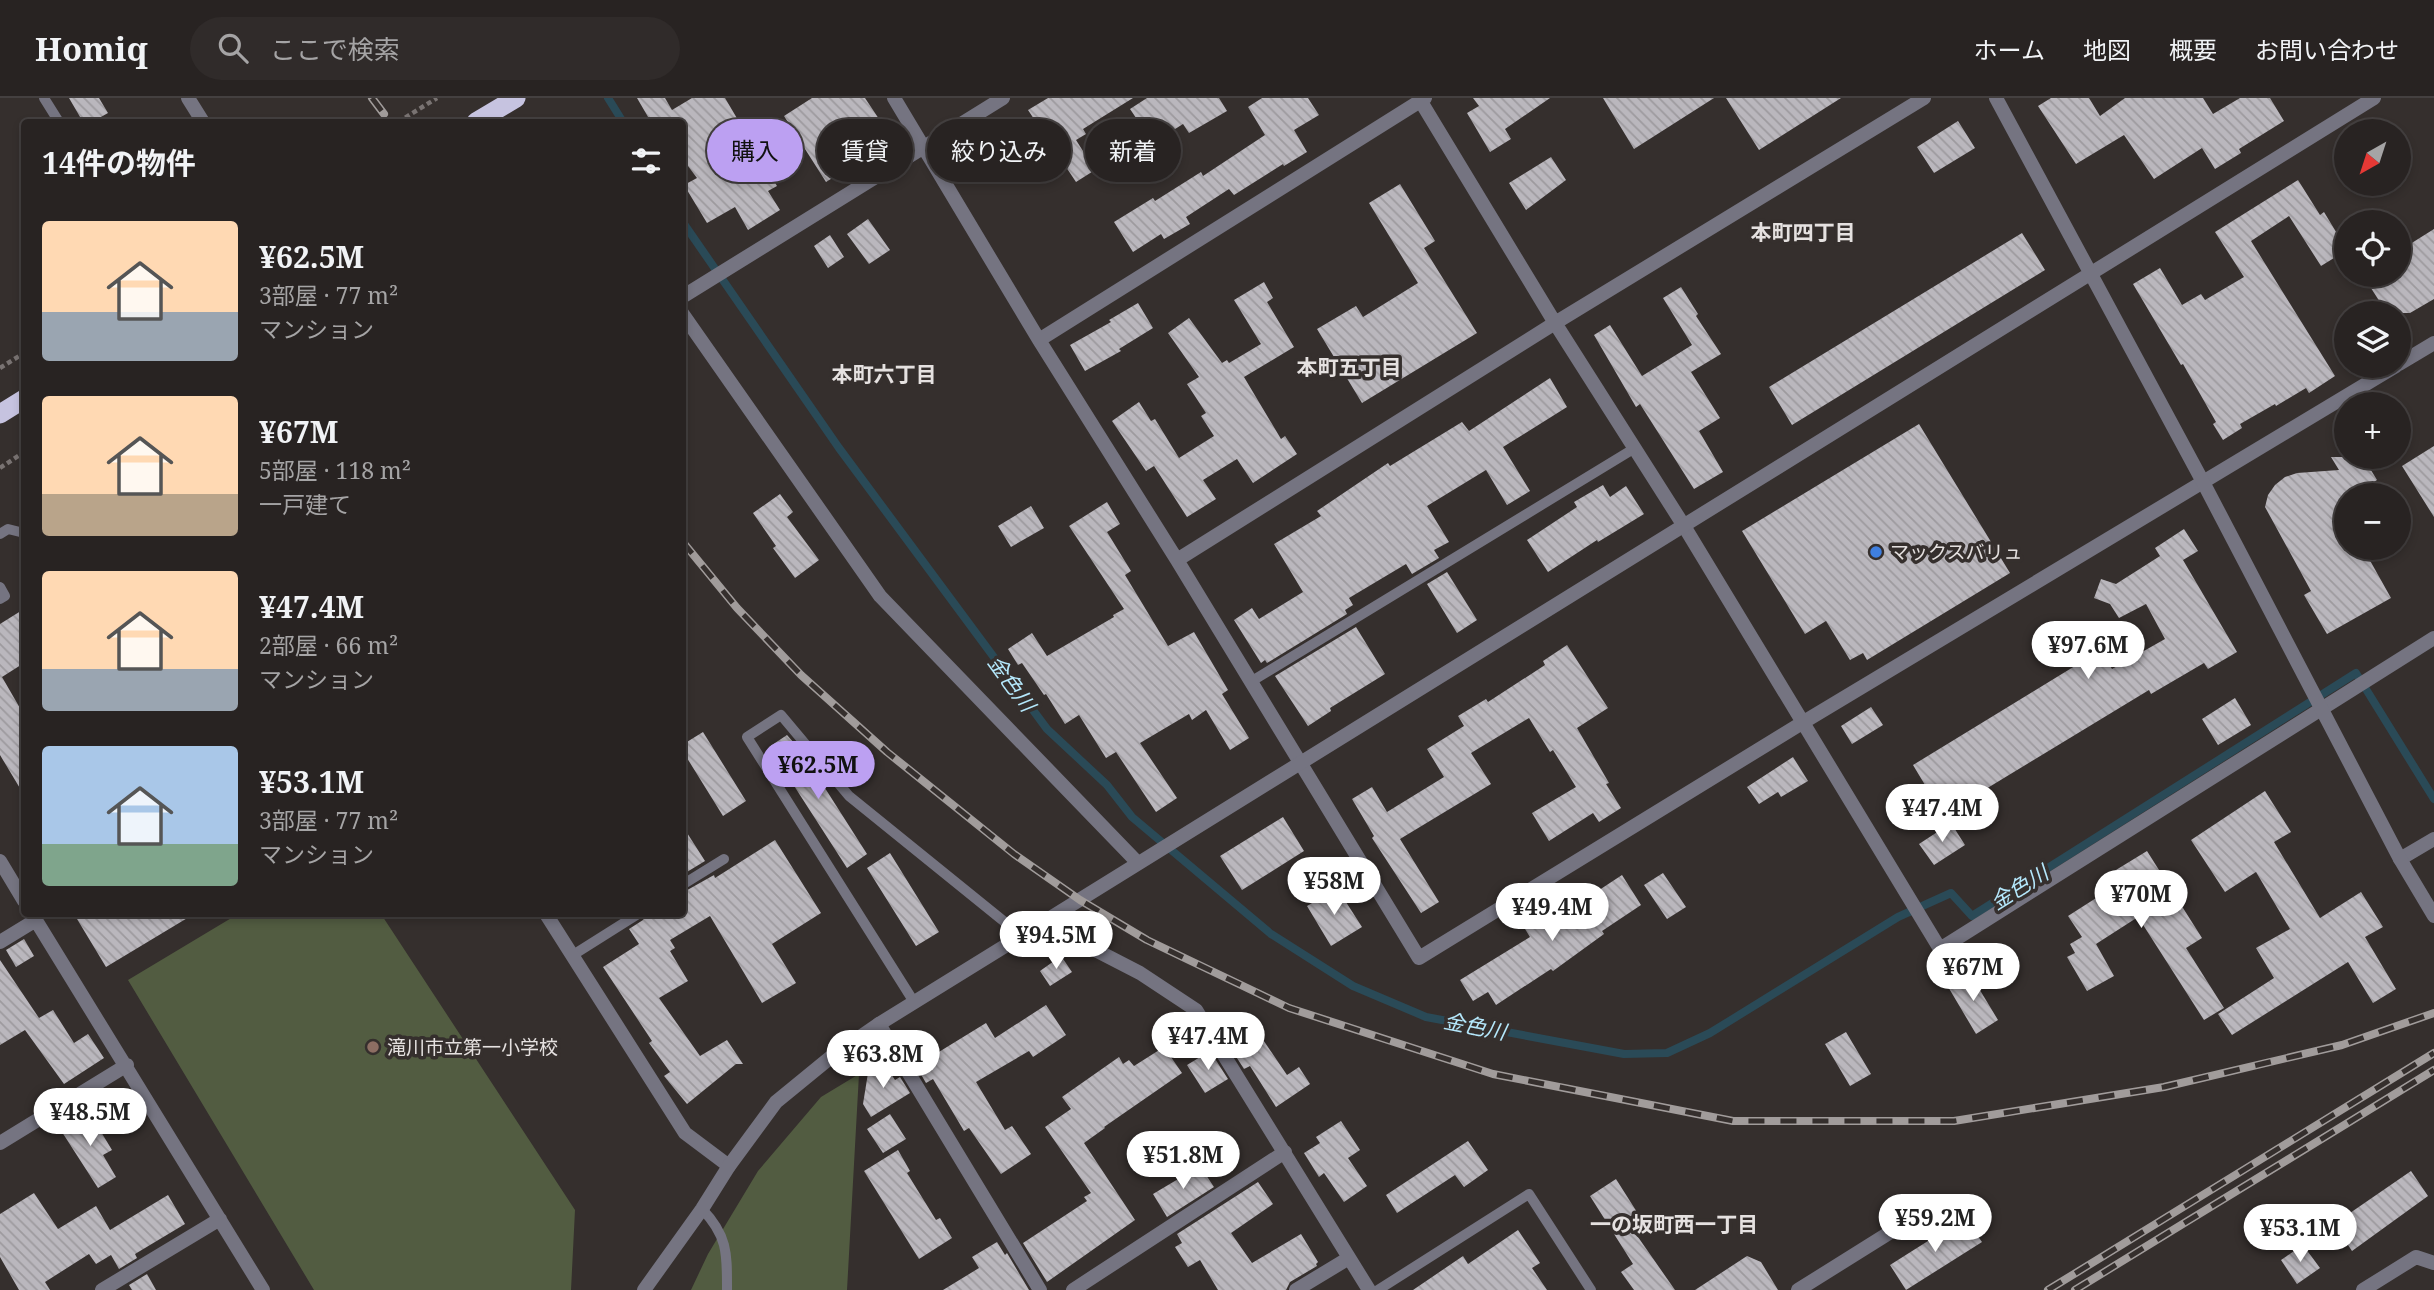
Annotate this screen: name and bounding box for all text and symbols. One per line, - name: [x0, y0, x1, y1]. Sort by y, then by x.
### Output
- search box: [190, 17, 680, 80]
- text: Homiq: [35, 26, 148, 71]
- icon: search: [214, 29, 252, 67]
- text: ここで検索: [270, 31, 400, 67]
- text: ホーム: [1974, 33, 2045, 66]
- text: 地図: [2083, 33, 2131, 66]
- text: 概要: [2169, 33, 2217, 66]
- text: お問い合わせ: [2255, 33, 2399, 66]
- chip: 購入: [707, 119, 803, 182]
- chip: 賃貸: [817, 119, 913, 182]
- chip: 絞り込み: [927, 119, 1071, 182]
- chip: 新着: [1085, 119, 1181, 182]
- north arrow: [2334, 119, 2412, 196]
- map controls: [2334, 119, 2411, 560]
- text: 14件の物件: [42, 142, 196, 183]
- icon: filters: [627, 142, 665, 180]
- button: locate: [2334, 210, 2411, 287]
- district label: 本町四丁目: [1751, 218, 1856, 246]
- text: ¥62.5M: [259, 236, 364, 277]
- icon: home: [98, 249, 182, 333]
- text: 3部屋 · 77 m²: [259, 279, 398, 311]
- button: layers: [2334, 301, 2411, 378]
- text: マンション: [259, 313, 374, 345]
- district label: 本町五丁目: [1297, 353, 1402, 381]
- district label: 本町六丁目: [832, 360, 937, 388]
- button: +: [2334, 392, 2411, 469]
- text: ¥67M: [259, 411, 338, 452]
- icon: home: [98, 424, 182, 508]
- text: 5部屋 · 118 m²: [259, 454, 411, 486]
- button: −: [2334, 483, 2411, 560]
- text: 一戸建て: [259, 488, 351, 520]
- place label: マックスバリュ: [1890, 539, 2022, 565]
- marker: マックスバリュ: [1868, 544, 1884, 560]
- text: ¥47.4M: [259, 586, 364, 627]
- icon: home: [98, 599, 182, 683]
- pin: ¥97.6M: [2031, 622, 2145, 681]
- text: ¥97.6M: [2048, 628, 2128, 660]
- text: 2部屋 · 66 m²: [259, 629, 398, 661]
- water label: 金色川: [982, 649, 1043, 718]
- text: マンション: [259, 663, 374, 695]
- pin: ¥62.5M: [761, 742, 875, 801]
- text: ¥62.5M: [778, 748, 858, 780]
- text: ¥53.1M: [259, 761, 364, 802]
- icon: home: [98, 774, 182, 858]
- pin: ¥47.4M: [1885, 784, 1999, 844]
- text: ¥47.4M: [1902, 791, 1982, 823]
- text: 3部屋 · 77 m²: [259, 804, 398, 836]
- text: マンション: [259, 838, 374, 870]
- water label: 金色川: [1985, 857, 2055, 916]
- pin: ¥58M: [1293, 858, 1375, 917]
- text: ¥58M: [1304, 864, 1364, 896]
- pin: ¥70M: [2100, 870, 2182, 930]
- text: ¥70M: [2111, 877, 2171, 909]
- pin: ¥49.4M: [1495, 884, 1609, 943]
- text: ¥49.4M: [1512, 890, 1592, 922]
- pin: ¥94.5M: [999, 912, 1113, 971]
- text: ¥94.5M: [1016, 918, 1096, 950]
- pin: ¥67M: [1932, 944, 2014, 1003]
- text: ¥67M: [1943, 950, 2003, 982]
- water label: 金色川: [1441, 1006, 1511, 1046]
- pin: ¥47.4M: [1151, 1012, 1265, 1072]
- text: ¥47.4M: [1168, 1019, 1248, 1051]
- pin: ¥63.8M: [826, 1030, 940, 1090]
- place label: 滝川市立第一小学校: [387, 1034, 558, 1060]
- text: ¥63.8M: [843, 1037, 923, 1069]
- marker: 滝川市立第一小学校: [365, 1039, 381, 1055]
- pin: ¥48.5M: [33, 1088, 147, 1148]
- text: ¥48.5M: [50, 1095, 130, 1127]
- pin: ¥51.8M: [1126, 1132, 1240, 1191]
- text: ¥51.8M: [1143, 1138, 1223, 1170]
- pin: ¥59.2M: [1878, 1194, 1992, 1254]
- text: ¥59.2M: [1895, 1201, 1975, 1233]
- pin: ¥53.1M: [2243, 1204, 2357, 1264]
- district label: 一の坂町西一丁目: [1590, 1210, 1758, 1238]
- text: ¥53.1M: [2260, 1211, 2340, 1243]

